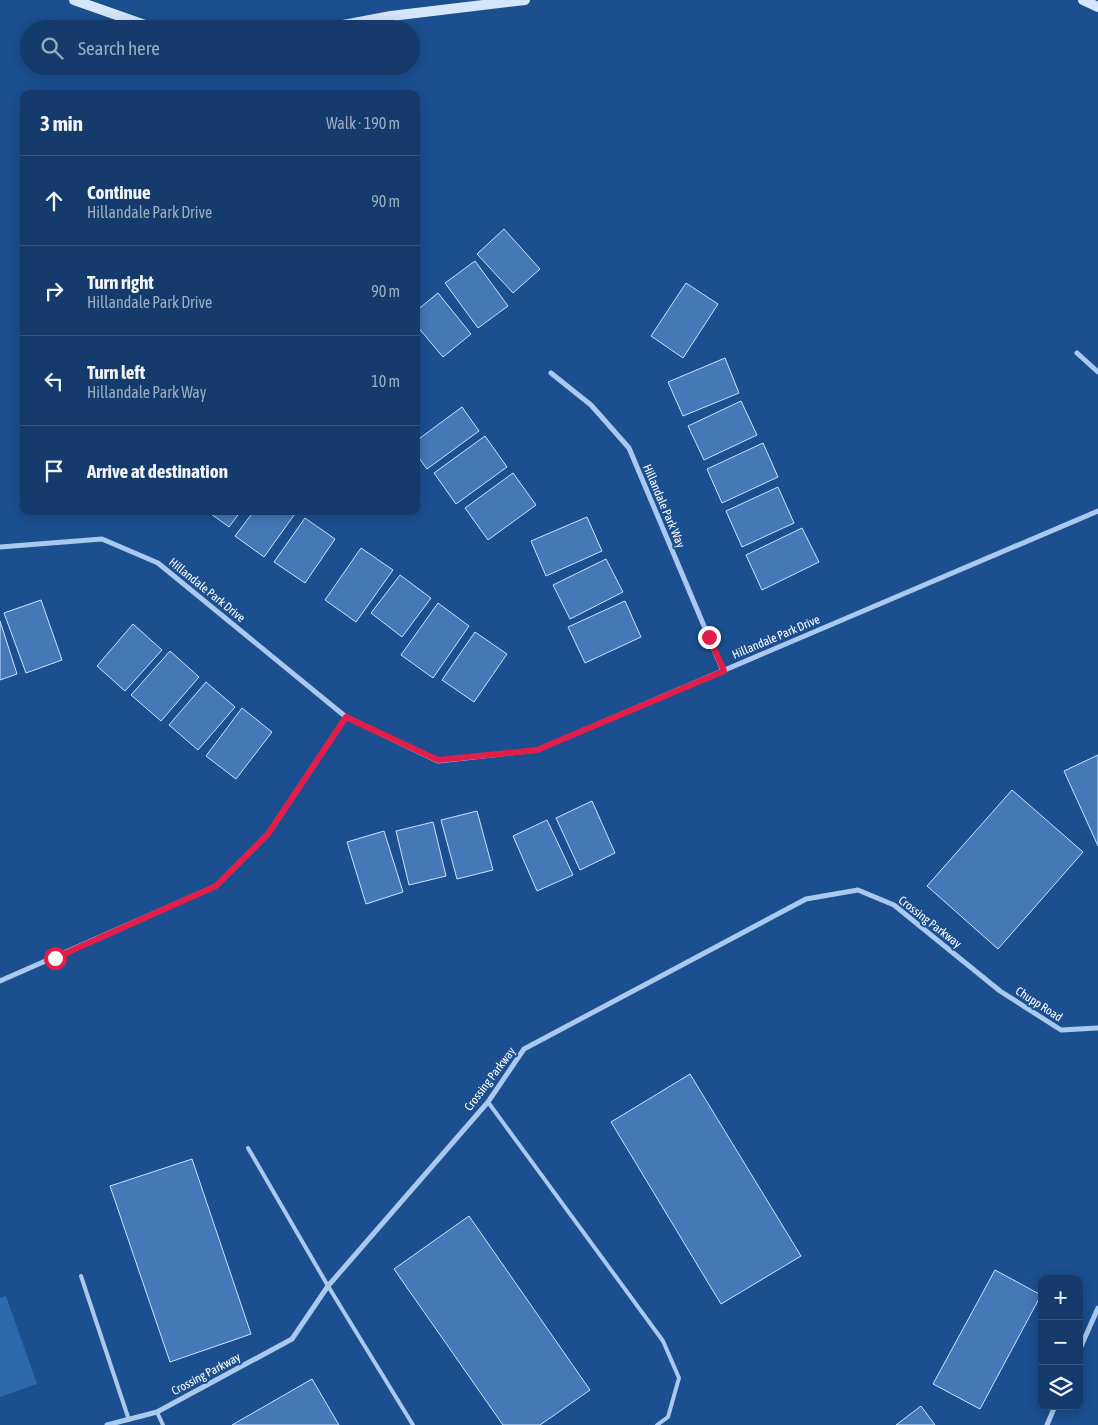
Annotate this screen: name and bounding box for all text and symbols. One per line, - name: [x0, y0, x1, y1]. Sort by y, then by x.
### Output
- search box: [20, 20, 420, 75]
- icon: search: [38, 34, 66, 62]
- text: Search here: [78, 37, 160, 59]
- text: 3 min: [40, 111, 83, 135]
- text: Walk · 190 m: [326, 114, 400, 132]
- text: Continue: [87, 181, 151, 203]
- icon: ahead: [40, 187, 68, 215]
- text: 90 m: [371, 192, 400, 210]
- text: Hillandale Park Drive: [87, 203, 212, 221]
- text: Turn right: [87, 271, 154, 293]
- icon: right: [40, 277, 68, 305]
- text: 90 m: [371, 282, 400, 300]
- text: Hillandale Park Drive: [87, 293, 212, 311]
- text: Turn left: [87, 361, 145, 383]
- icon: left: [40, 367, 68, 395]
- text: 10 m: [371, 372, 400, 390]
- text: Hillandale Park Way: [87, 383, 206, 401]
- icon: arrive: [40, 457, 68, 485]
- text: Arrive at destination: [87, 460, 228, 482]
- street label: Hillandale Park Way: [640, 462, 688, 550]
- street label: Hillandale Park Drive: [166, 555, 248, 625]
- street label: Hillandale Park Drive: [730, 612, 822, 662]
- route end: [698, 626, 721, 649]
- street label: Crossing Parkway: [896, 893, 964, 951]
- route start: [44, 947, 67, 970]
- street label: Chupp Road: [1013, 984, 1065, 1024]
- street label: Crossing Parkway: [462, 1044, 519, 1114]
- map controls: [1038, 1275, 1083, 1410]
- button: +: [1038, 1275, 1083, 1320]
- button: −: [1038, 1320, 1083, 1365]
- street label: Crossing Parkway: [169, 1350, 243, 1398]
- button: layers: [1038, 1365, 1083, 1410]

